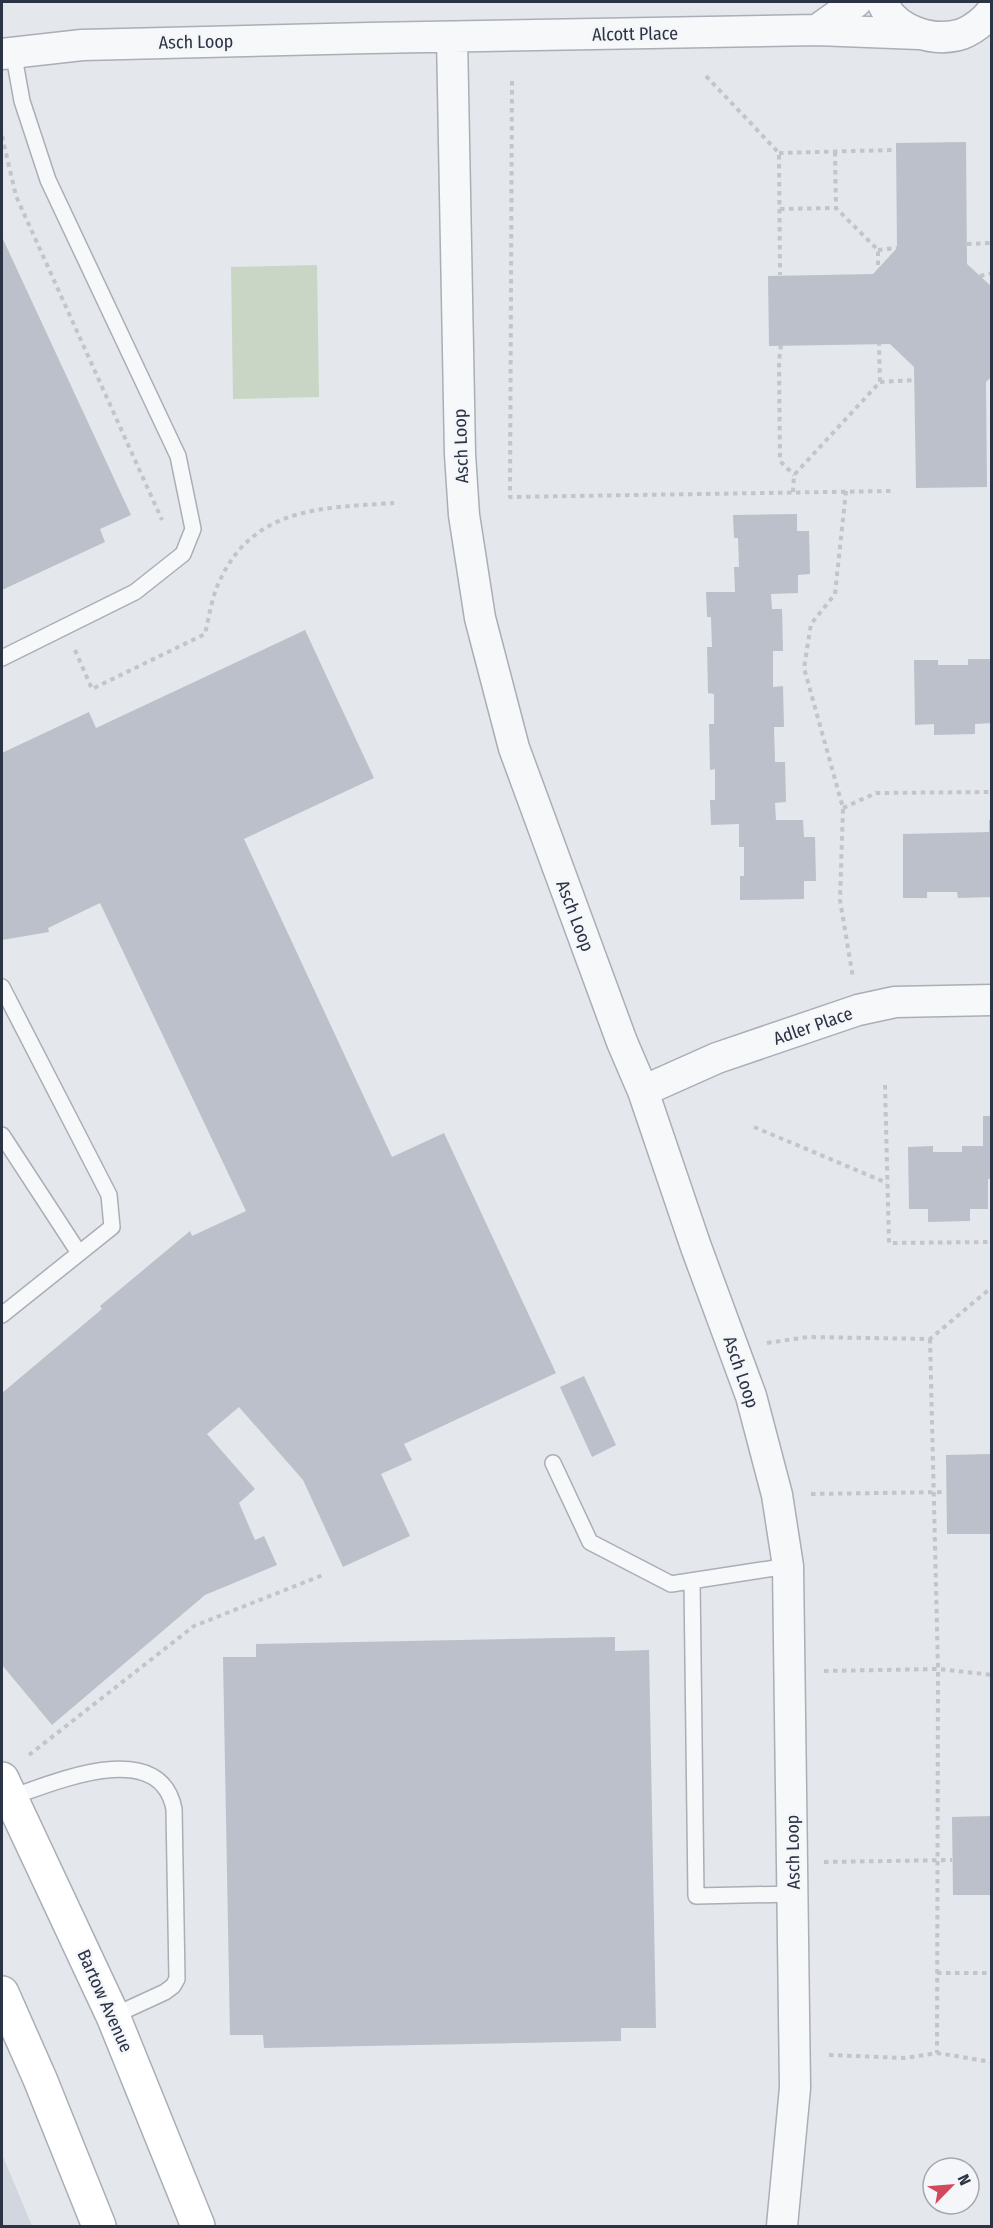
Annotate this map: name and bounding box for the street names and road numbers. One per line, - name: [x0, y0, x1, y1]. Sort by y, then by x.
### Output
- street label: Alcott Place: [592, 22, 678, 46]
- street label: Asch Loop: [158, 30, 234, 54]
- street label: Asch Loop: [449, 408, 473, 484]
- street label: Asch Loop: [551, 877, 599, 955]
- street label: Adler Place: [771, 1002, 856, 1050]
- street label: Asch Loop: [718, 1333, 764, 1411]
- street label: Asch Loop: [781, 1814, 805, 1890]
- street label: Bartow Avenue: [73, 1946, 137, 2056]

